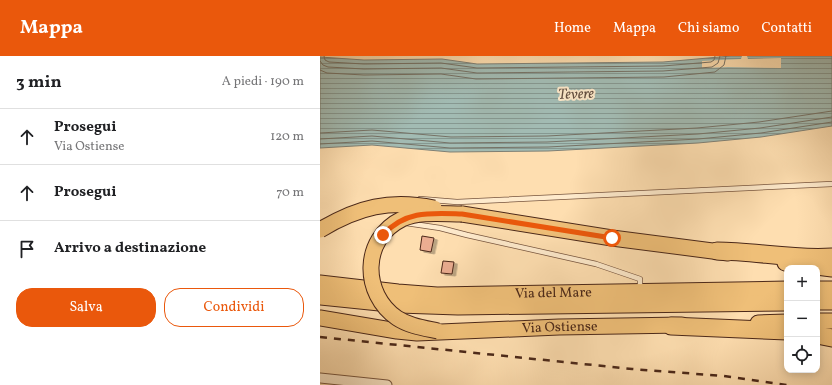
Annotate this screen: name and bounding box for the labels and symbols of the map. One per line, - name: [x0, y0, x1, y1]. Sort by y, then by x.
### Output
- water label: Tevere: [558, 84, 595, 106]
- route end: [374, 226, 392, 244]
- route start: [603, 229, 621, 247]
- street label: Via del Mare: [515, 283, 592, 303]
- street label: Via Ostiense: [521, 317, 598, 338]

